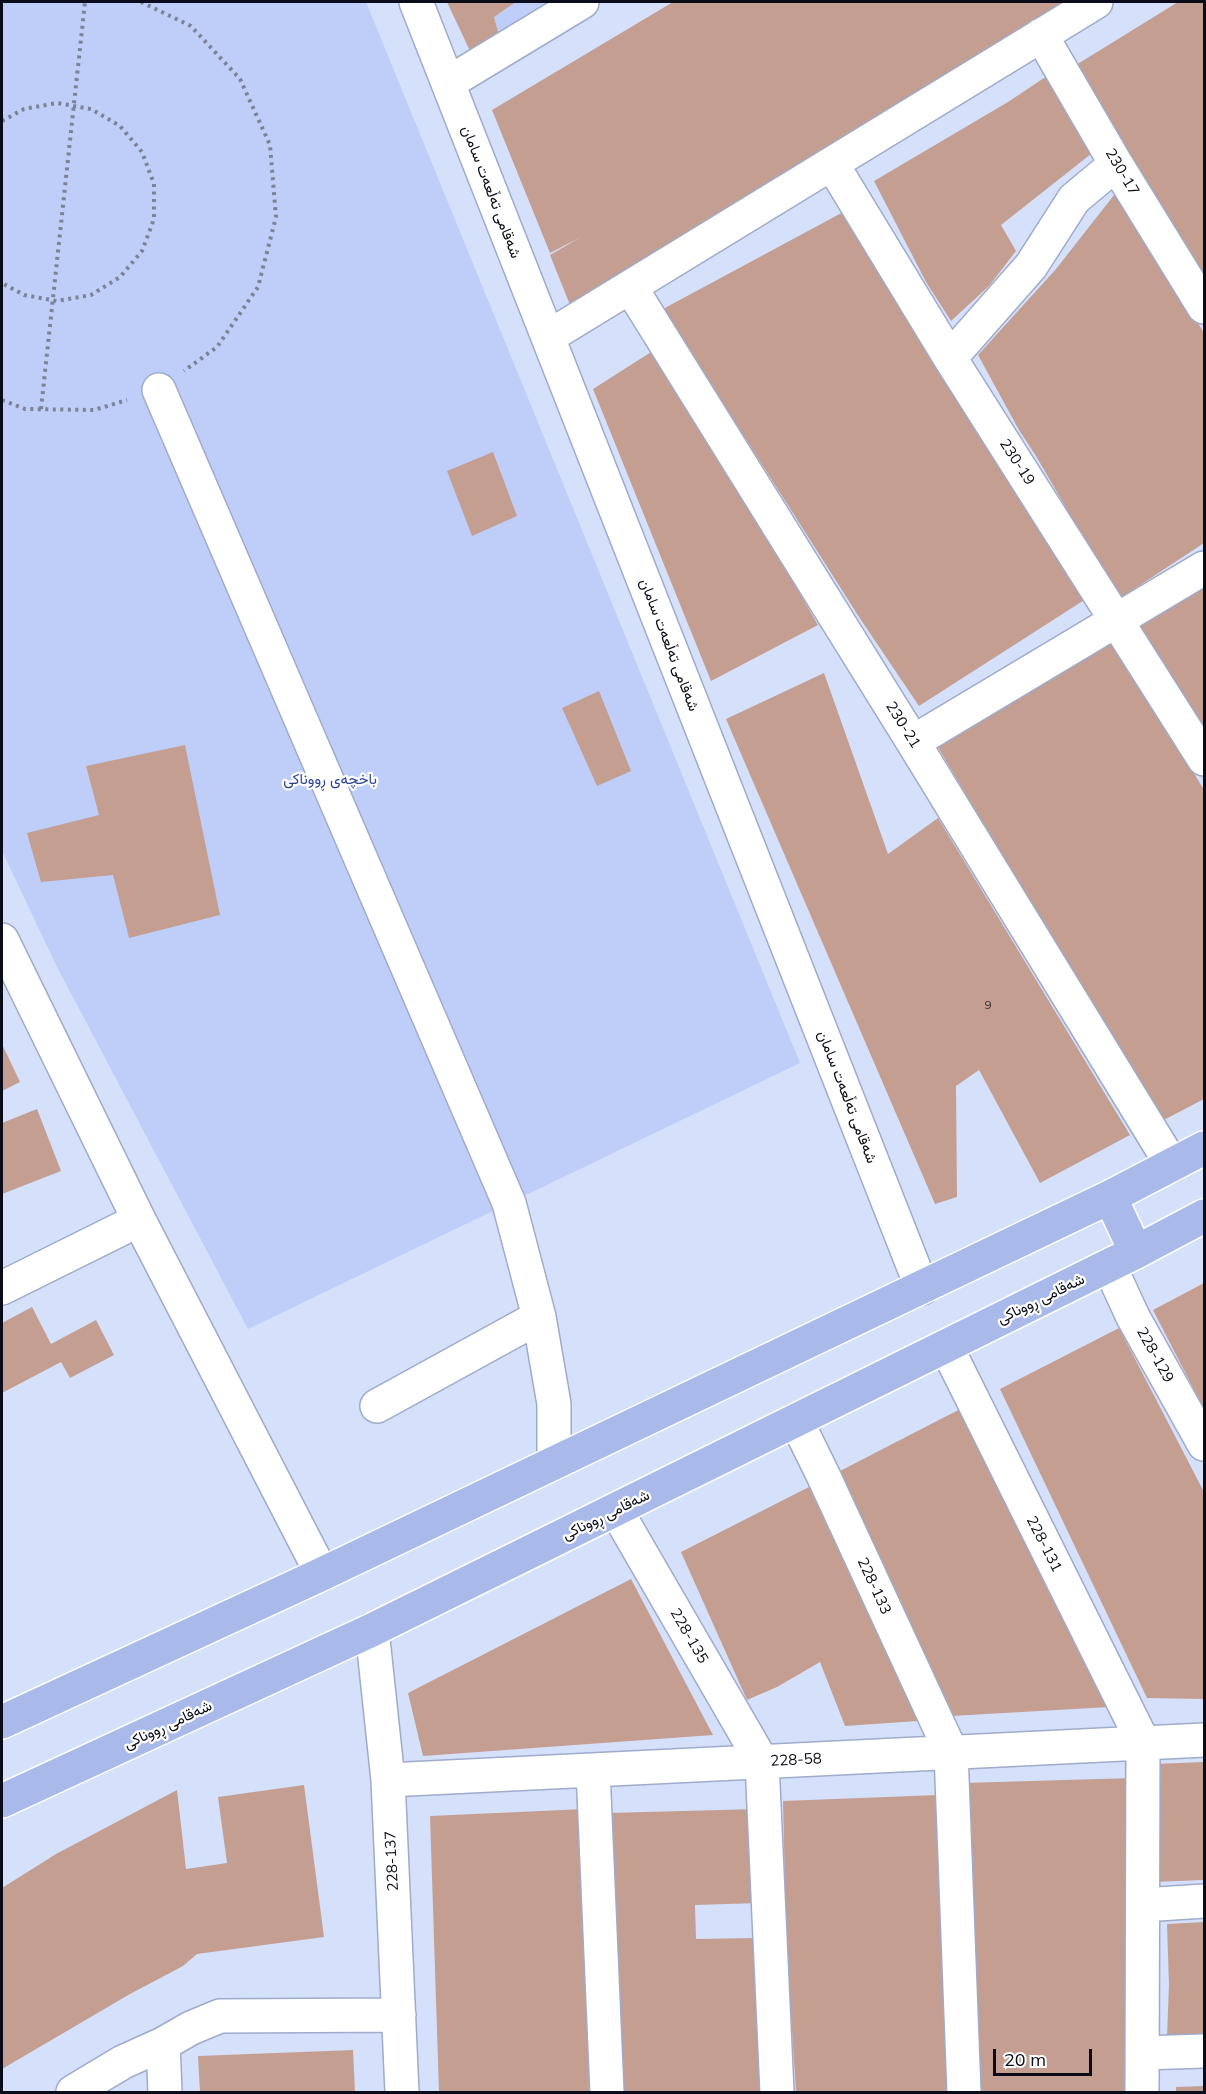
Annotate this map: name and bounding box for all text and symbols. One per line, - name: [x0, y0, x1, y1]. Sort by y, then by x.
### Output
- street label: شەقامی تەڵعەت سامان: [457, 123, 525, 261]
- street label: 230-17: [1101, 145, 1143, 199]
- street label: 230-19: [995, 436, 1039, 488]
- street label: شەقامی تەڵعەت سامان: [635, 576, 703, 714]
- street label: 230-21: [882, 698, 924, 752]
- park label: باخچەی ڕووناکی: [283, 770, 377, 788]
- house number: 9: [984, 998, 992, 1012]
- street label: شەقامی تەڵعەت سامان: [813, 1028, 881, 1166]
- street label: شەقامی ڕووناکی: [994, 1270, 1088, 1328]
- street label: 228-129: [1132, 1324, 1178, 1386]
- street label: شەقامی ڕووناکی: [559, 1486, 653, 1544]
- street label: 228-131: [1022, 1513, 1066, 1575]
- street label: 228-133: [853, 1555, 895, 1617]
- street label: 228-135: [666, 1605, 712, 1667]
- street label: شەقامی ڕووناکی: [121, 1697, 215, 1753]
- street label: 228-58: [770, 1750, 822, 1770]
- street label: 228-137: [381, 1830, 403, 1892]
- scale bar: [996, 2037, 1095, 2075]
- text: 20 m: [1004, 2048, 1046, 2071]

